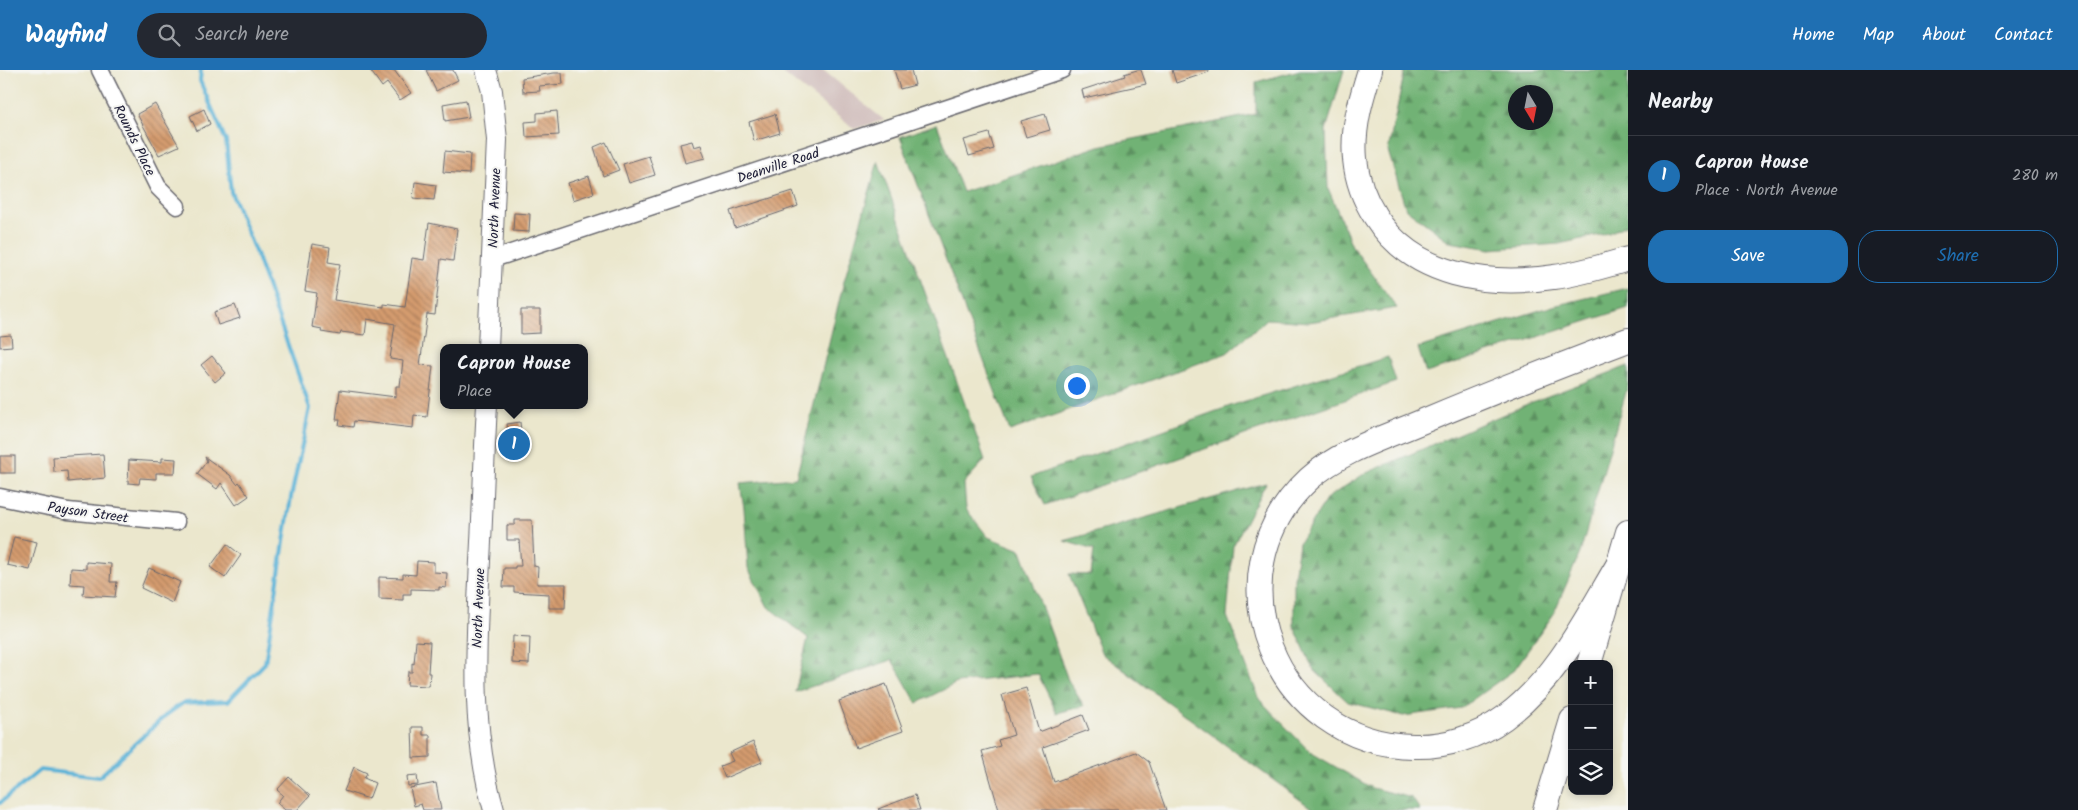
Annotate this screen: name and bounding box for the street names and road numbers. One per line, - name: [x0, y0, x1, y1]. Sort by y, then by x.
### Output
- street label: Rounds Place: [107, 101, 161, 181]
- street label: Deanville Road: [734, 142, 823, 190]
- street label: North Avenue: [483, 167, 507, 249]
- street label: Payson Street: [46, 496, 130, 530]
- street label: North Avenue: [467, 567, 491, 649]

